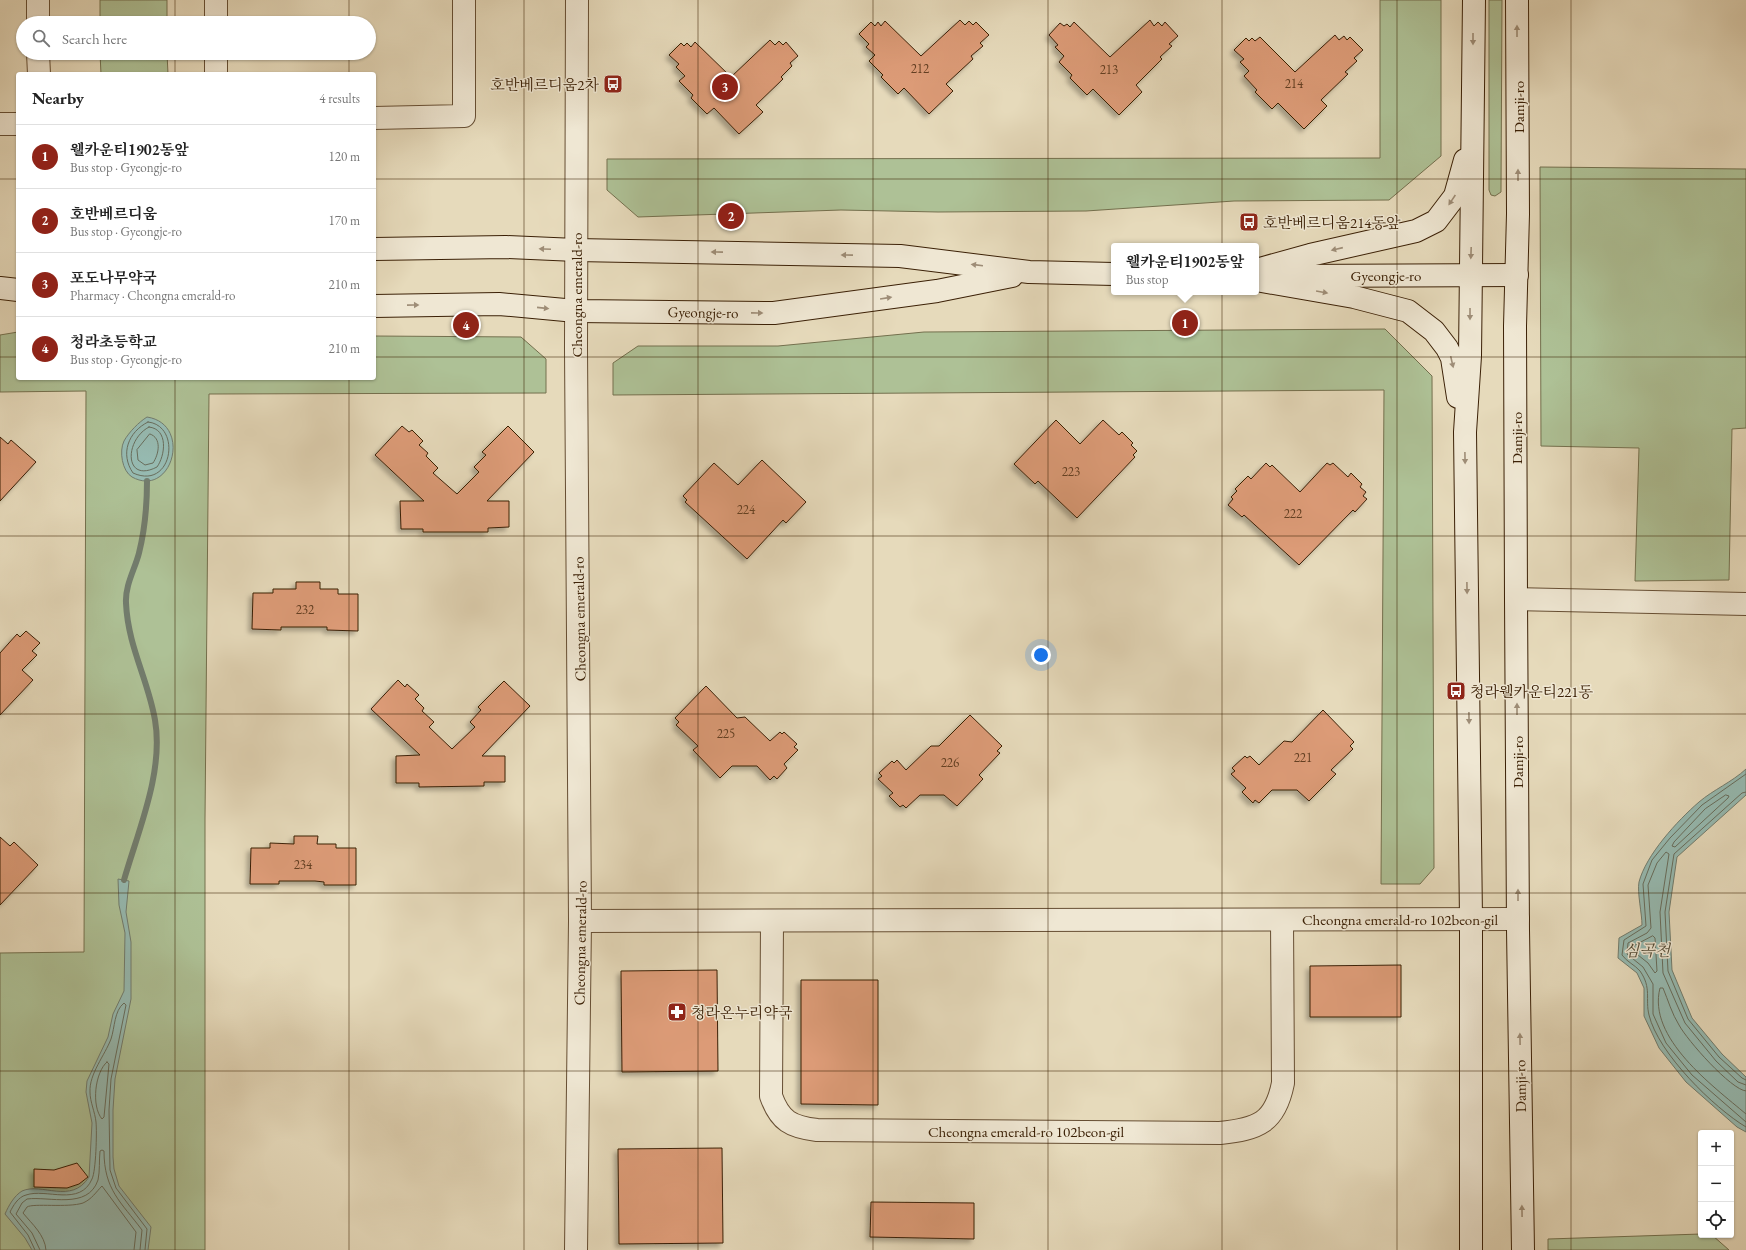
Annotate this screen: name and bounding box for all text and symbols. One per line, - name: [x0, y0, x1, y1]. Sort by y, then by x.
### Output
- search box: [16, 16, 376, 60]
- one-way arrow: [1514, 24, 1520, 37]
- icon: search: [30, 27, 52, 49]
- text: Search here: [62, 29, 127, 48]
- one-way arrow: [1470, 33, 1476, 46]
- house number: 212: [911, 60, 930, 77]
- house number: 213: [1100, 61, 1118, 78]
- pin: 3: [712, 72, 738, 102]
- bus stop icon: 호반베르디움2차: [602, 73, 624, 95]
- place label: 호반베르디움2차: [490, 75, 600, 94]
- house number: 214: [1285, 75, 1304, 92]
- street label: Damji-ro: [1509, 81, 1528, 133]
- text: Nearby: [32, 87, 84, 109]
- text: 4 results: [319, 90, 360, 107]
- text: 웰카운티1902동앞: [70, 140, 189, 159]
- text: 1: [42, 148, 48, 165]
- text: 120 m: [329, 148, 360, 165]
- text: Bus stop · Gyeongje-ro: [70, 159, 182, 176]
- one-way arrow: [1515, 168, 1521, 181]
- one-way arrow: [1448, 194, 1456, 205]
- pin: 2: [718, 201, 744, 231]
- text: 호반베르디움: [70, 204, 157, 223]
- bus stop icon: 호반베르디움214동앞: [1238, 211, 1260, 233]
- text: 2: [42, 212, 48, 229]
- text: 170 m: [329, 212, 360, 229]
- place label: 호반베르디움214동앞: [1263, 213, 1401, 232]
- text: Bus stop · Gyeongje-ro: [70, 223, 182, 240]
- street label: Cheongna emerald-ro: [567, 233, 586, 357]
- popup: [1111, 243, 1259, 295]
- one-way arrow: [539, 245, 551, 252]
- one-way arrow: [1331, 246, 1343, 252]
- one-way arrow: [1468, 247, 1474, 260]
- one-way arrow: [711, 249, 723, 256]
- one-way arrow: [840, 252, 853, 258]
- text: 웰카운티1902동앞: [1126, 252, 1244, 271]
- one-way arrow: [971, 262, 983, 269]
- street label: Gyeongje-ro: [1351, 266, 1421, 285]
- text: 포도나무약국: [70, 268, 157, 287]
- text: Bus stop: [1126, 271, 1168, 288]
- text: 3: [42, 276, 48, 293]
- text: 210 m: [329, 276, 360, 293]
- text: Pharmacy · Cheongna emerald-ro: [70, 287, 236, 304]
- one-way arrow: [1316, 289, 1328, 295]
- one-way arrow: [880, 295, 892, 301]
- one-way arrow: [407, 302, 420, 308]
- street label: Gyeongje-ro: [667, 302, 739, 322]
- one-way arrow: [537, 305, 549, 311]
- pin: 1: [1172, 308, 1198, 338]
- one-way arrow: [1467, 308, 1473, 321]
- pin: 4: [453, 310, 479, 340]
- one-way arrow: [751, 310, 764, 316]
- text: 청라초등학교: [70, 332, 157, 351]
- text: 4: [42, 340, 48, 357]
- text: 210 m: [329, 340, 360, 357]
- text: Bus stop · Gyeongje-ro: [70, 351, 182, 368]
- one-way arrow: [1450, 356, 1456, 368]
- street label: Damji-ro: [1507, 412, 1526, 464]
- one-way arrow: [1462, 452, 1468, 465]
- house number: 223: [1062, 463, 1080, 480]
- house number: 224: [737, 501, 756, 518]
- house number: 222: [1284, 505, 1303, 522]
- street label: Cheongna emerald-ro: [568, 556, 590, 682]
- one-way arrow: [1464, 582, 1470, 595]
- house number: 232: [296, 601, 315, 618]
- your location: [1031, 645, 1051, 665]
- bus stop icon: 청라웰카운티221동: [1445, 680, 1467, 702]
- place label: 청라웰카운티221동: [1470, 682, 1594, 701]
- one-way arrow: [1514, 702, 1520, 715]
- one-way arrow: [1465, 712, 1472, 724]
- house number: 225: [717, 725, 735, 742]
- street label: Damji-ro: [1508, 736, 1527, 788]
- house number: 221: [1294, 749, 1312, 766]
- house number: 226: [941, 754, 959, 771]
- house number: 234: [294, 856, 313, 873]
- street label: Cheongna emerald-ro: [569, 880, 591, 1006]
- one-way arrow: [1515, 888, 1521, 901]
- street label: Cheongna emerald-ro 102beon-gil: [1302, 910, 1499, 929]
- water label: 심곡천: [1624, 940, 1672, 961]
- pharmacy icon: 청라온누리약국: [666, 1001, 688, 1023]
- place label: 청라온누리약국: [691, 1003, 793, 1022]
- one-way arrow: [1517, 1032, 1523, 1045]
- street label: Damji-ro: [1510, 1060, 1530, 1112]
- street label: Cheongna emerald-ro 102beon-gil: [928, 1122, 1125, 1141]
- map controls: [1698, 1130, 1734, 1238]
- button: +: [1698, 1130, 1734, 1166]
- button: −: [1698, 1166, 1734, 1202]
- button: locate: [1698, 1202, 1734, 1238]
- one-way arrow: [1519, 1205, 1526, 1217]

